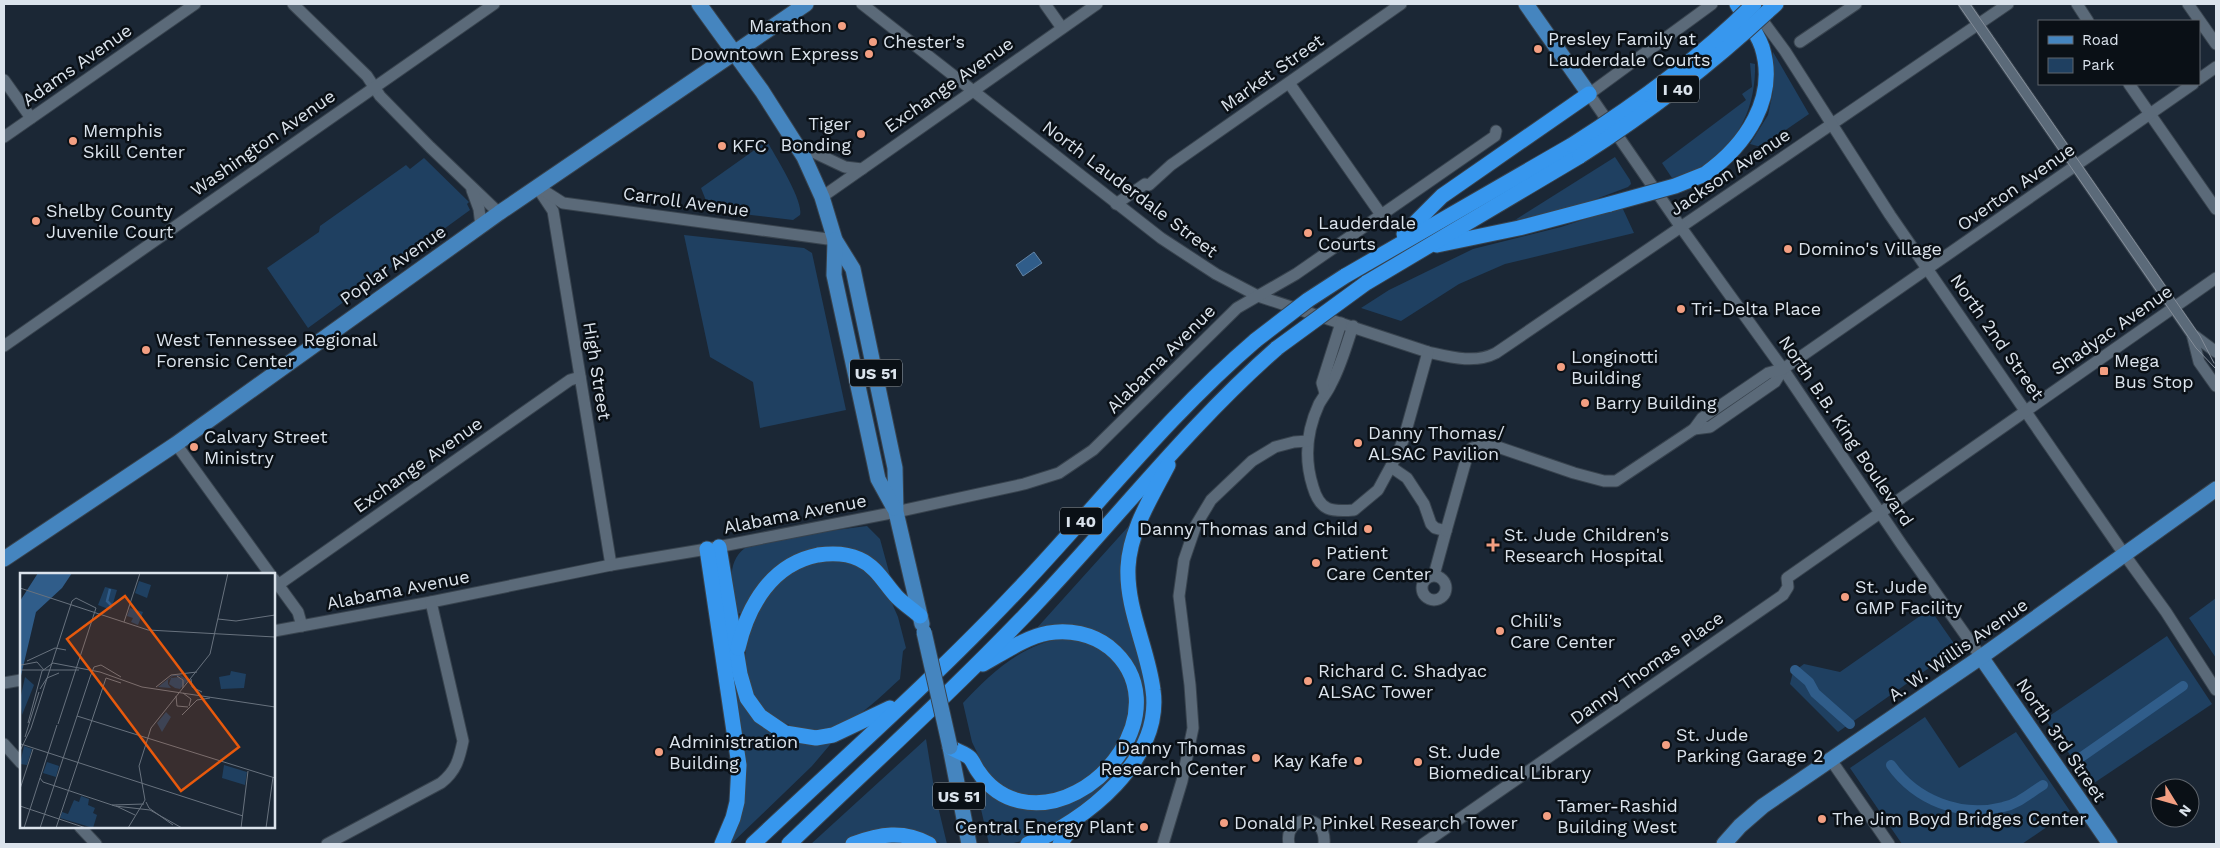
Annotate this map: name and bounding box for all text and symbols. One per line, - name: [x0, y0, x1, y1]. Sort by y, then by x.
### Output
- place label: Marathon: [749, 15, 832, 36]
- street label: Adams Avenue: [18, 19, 136, 110]
- marker: Marathon: [836, 20, 848, 32]
- legend: [2038, 20, 2200, 85]
- place label: Presley Family at Lauderdale Courts: [1548, 28, 1710, 70]
- street label: Market Street: [1216, 29, 1328, 116]
- place label: Chester's: [883, 31, 965, 52]
- text: Road: [2082, 31, 2119, 49]
- street label: Exchange Avenue: [880, 32, 1017, 137]
- marker: Chester's: [867, 36, 879, 48]
- place label: Downtown Express: [690, 43, 859, 64]
- marker: Presley Family at Lauderdale Courts: [1532, 43, 1544, 55]
- marker: Downtown Express: [863, 48, 875, 60]
- text: Park: [2082, 56, 2115, 74]
- road number: I 40: [1657, 76, 1699, 102]
- street label: Washington Avenue: [186, 85, 339, 200]
- place label: Tiger Bonding: [781, 113, 851, 155]
- street label: North Lauderdale Street: [1039, 116, 1222, 262]
- place label: Memphis Skill Center: [83, 120, 185, 162]
- street label: Jackson Avenue: [1666, 124, 1794, 220]
- marker: Tiger Bonding: [855, 128, 867, 140]
- marker: Memphis Skill Center: [67, 135, 79, 147]
- place label: KFC: [732, 135, 767, 156]
- street label: Overton Avenue: [1953, 138, 2079, 235]
- marker: KFC: [716, 140, 728, 152]
- street label: Carroll Avenue: [622, 182, 751, 221]
- place label: Shelby County Juvenile Court: [46, 200, 174, 242]
- place label: Lauderdale Courts: [1318, 212, 1416, 254]
- marker: Shelby County Juvenile Court: [30, 215, 42, 227]
- street label: Poplar Avenue: [336, 220, 450, 309]
- marker: Lauderdale Courts: [1302, 227, 1314, 239]
- place label: Domino's Village: [1798, 238, 1942, 259]
- marker: Domino's Village: [1782, 243, 1794, 255]
- street label: North 2nd Street: [1946, 270, 2049, 404]
- street label: Shadyac Avenue: [2047, 280, 2176, 379]
- place label: Tri-Delta Place: [1691, 298, 1821, 319]
- street label: Alabama Avenue: [1102, 300, 1219, 417]
- marker: Tri-Delta Place: [1675, 303, 1687, 315]
- street label: High Street: [579, 320, 616, 422]
- place label: West Tennessee Regional Forensic Center: [156, 329, 378, 371]
- street label: North B.B. King Boulevard: [1775, 332, 1918, 530]
- marker: West Tennessee Regional Forensic Center: [140, 344, 152, 356]
- place label: Longinotti Building: [1571, 346, 1658, 388]
- place label: Mega Bus Stop: [2114, 350, 2194, 392]
- road number: US 51: [850, 359, 902, 386]
- marker: Longinotti Building: [1555, 361, 1567, 373]
- marker: Mega Bus Stop: [2098, 365, 2110, 377]
- place label: Barry Building: [1595, 392, 1717, 413]
- marker: Barry Building: [1579, 397, 1591, 409]
- street label: Exchange Avenue: [349, 412, 486, 517]
- place label: Danny Thomas/ ALSAC Pavilion: [1368, 422, 1505, 464]
- place label: Calvary Street Ministry: [204, 426, 328, 468]
- marker: Danny Thomas/ ALSAC Pavilion: [1352, 437, 1364, 449]
- marker: Calvary Street Ministry: [188, 441, 200, 453]
- street label: Alabama Avenue: [722, 489, 868, 538]
- road number: I 40: [1060, 508, 1102, 534]
- place label: Danny Thomas and Child: [1139, 518, 1358, 539]
- marker: Danny Thomas and Child: [1362, 523, 1374, 535]
- place label: St. Jude Children's Research Hospital: [1504, 524, 1669, 566]
- marker: St. Jude Children's Research Hospital: [1486, 538, 1500, 552]
- place label: Patient Care Center: [1326, 542, 1431, 584]
- marker: Patient Care Center: [1310, 557, 1322, 569]
- street label: Alabama Avenue: [325, 565, 471, 614]
- inset map: [20, 573, 275, 828]
- place label: St. Jude GMP Facility: [1855, 576, 1963, 618]
- marker: St. Jude GMP Facility: [1839, 591, 1851, 603]
- street label: A. W. Willis Avenue: [1884, 594, 2032, 706]
- street label: Danny Thomas Place: [1566, 607, 1727, 728]
- place label: Chili's Care Center: [1510, 610, 1615, 652]
- marker: Chili's Care Center: [1494, 625, 1506, 637]
- place label: Richard C. Shadyac ALSAC Tower: [1318, 660, 1487, 702]
- street label: North 3rd Street: [2012, 674, 2111, 806]
- marker: Richard C. Shadyac ALSAC Tower: [1302, 675, 1314, 687]
- place label: St. Jude Parking Garage 2: [1676, 724, 1823, 766]
- place label: Administration Building: [669, 731, 798, 773]
- place label: Danny Thomas Research Center: [1100, 737, 1246, 779]
- marker: St. Jude Parking Garage 2: [1660, 739, 1672, 751]
- place label: St. Jude Biomedical Library: [1428, 741, 1592, 783]
- marker: Administration Building: [653, 746, 665, 758]
- place label: Kay Kafe: [1273, 750, 1348, 771]
- marker: Danny Thomas Research Center: [1250, 752, 1262, 764]
- marker: Kay Kafe: [1352, 755, 1364, 767]
- marker: St. Jude Biomedical Library: [1412, 756, 1424, 768]
- north arrow: [2150, 778, 2200, 828]
- road number: US 51: [933, 782, 985, 809]
- place label: Tamer-Rashid Building West: [1557, 795, 1678, 837]
- text: N: [2176, 802, 2195, 820]
- place label: The Jim Boyd Bridges Center: [1832, 808, 2087, 829]
- marker: Tamer-Rashid Building West: [1541, 810, 1553, 822]
- place label: Donald P. Pinkel Research Tower: [1234, 812, 1518, 833]
- marker: The Jim Boyd Bridges Center: [1816, 813, 1828, 825]
- place label: Central Energy Plant: [955, 816, 1134, 837]
- marker: Donald P. Pinkel Research Tower: [1218, 817, 1230, 829]
- marker: Central Energy Plant: [1138, 821, 1150, 833]

